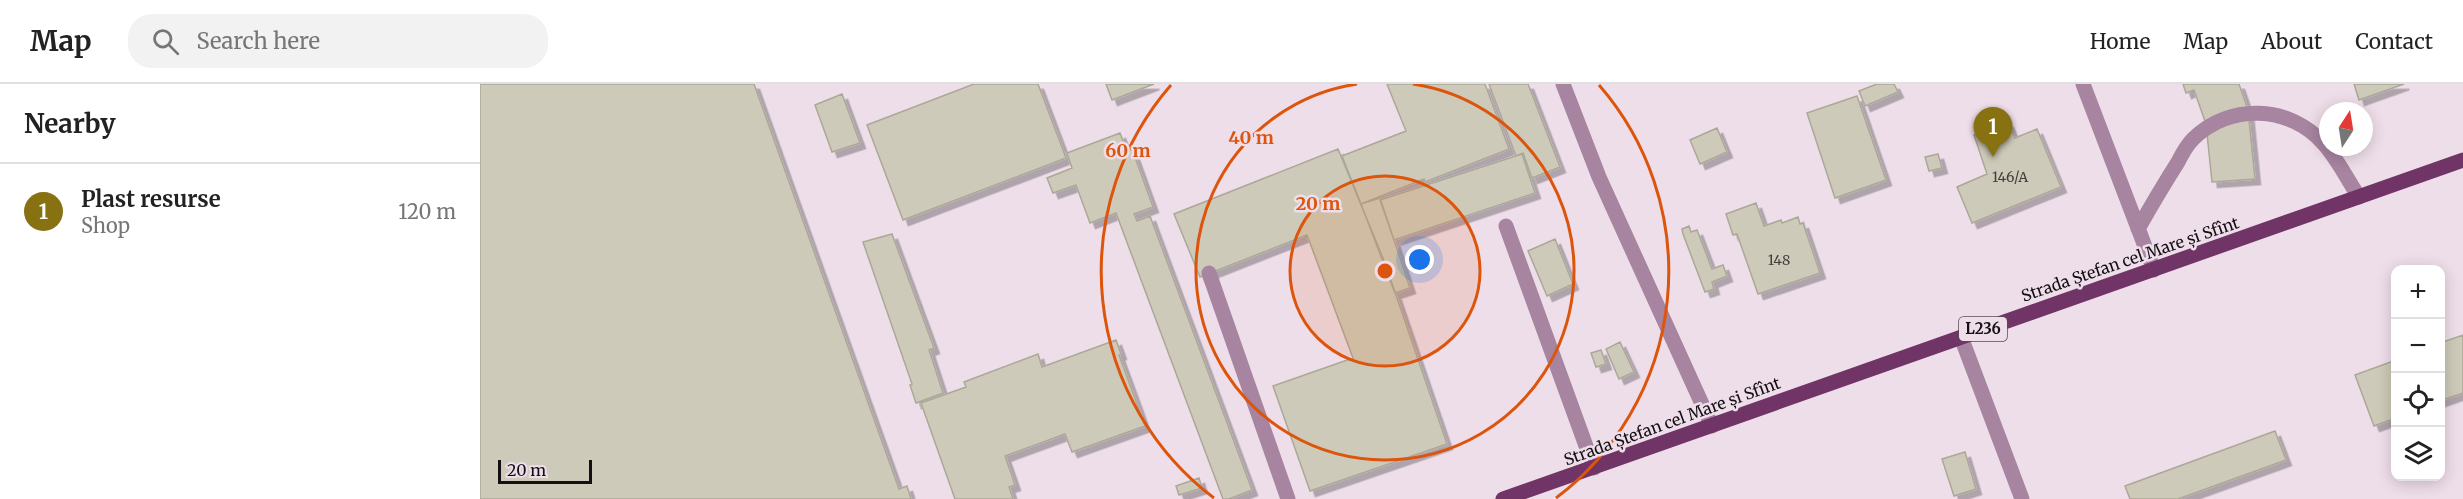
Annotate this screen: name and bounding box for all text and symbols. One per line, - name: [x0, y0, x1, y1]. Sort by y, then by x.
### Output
- search box: [128, 14, 548, 68]
- text: Map: [30, 23, 92, 59]
- icon: search: [149, 25, 182, 58]
- text: Search here: [197, 27, 320, 55]
- text: Home: [2090, 28, 2150, 55]
- text: Map: [2183, 28, 2228, 55]
- text: About: [2261, 28, 2322, 55]
- text: Contact: [2355, 28, 2433, 55]
- north arrow: [2319, 102, 2373, 156]
- text: Nearby: [24, 107, 116, 140]
- pin: 1: [1974, 107, 2012, 157]
- text: 40 m: [1228, 126, 1274, 149]
- text: 60 m: [1105, 139, 1151, 162]
- house number: 146/A: [1992, 168, 2028, 186]
- text: Plast resurse: [81, 185, 221, 213]
- text: 20 m: [1296, 192, 1340, 215]
- text: 1: [39, 199, 48, 224]
- text: 120 m: [398, 199, 456, 224]
- street label: Strada Ștefan cel Mare și Sfînt: [2019, 212, 2242, 307]
- text: Shop: [81, 213, 130, 238]
- your location: [1405, 245, 1434, 274]
- house number: 148: [1768, 251, 1790, 269]
- centre of rings: [1375, 261, 1395, 281]
- map controls: [2391, 265, 2445, 481]
- button: +: [2391, 265, 2445, 319]
- road number: L236: [1959, 317, 2007, 341]
- button: −: [2391, 319, 2445, 373]
- street label: Strada Ștefan cel Mare și Sfînt: [1561, 372, 1784, 470]
- button: locate: [2391, 373, 2445, 427]
- button: layers: [2391, 427, 2445, 481]
- scale bar: [498, 457, 592, 484]
- text: 20 m: [507, 460, 546, 480]

